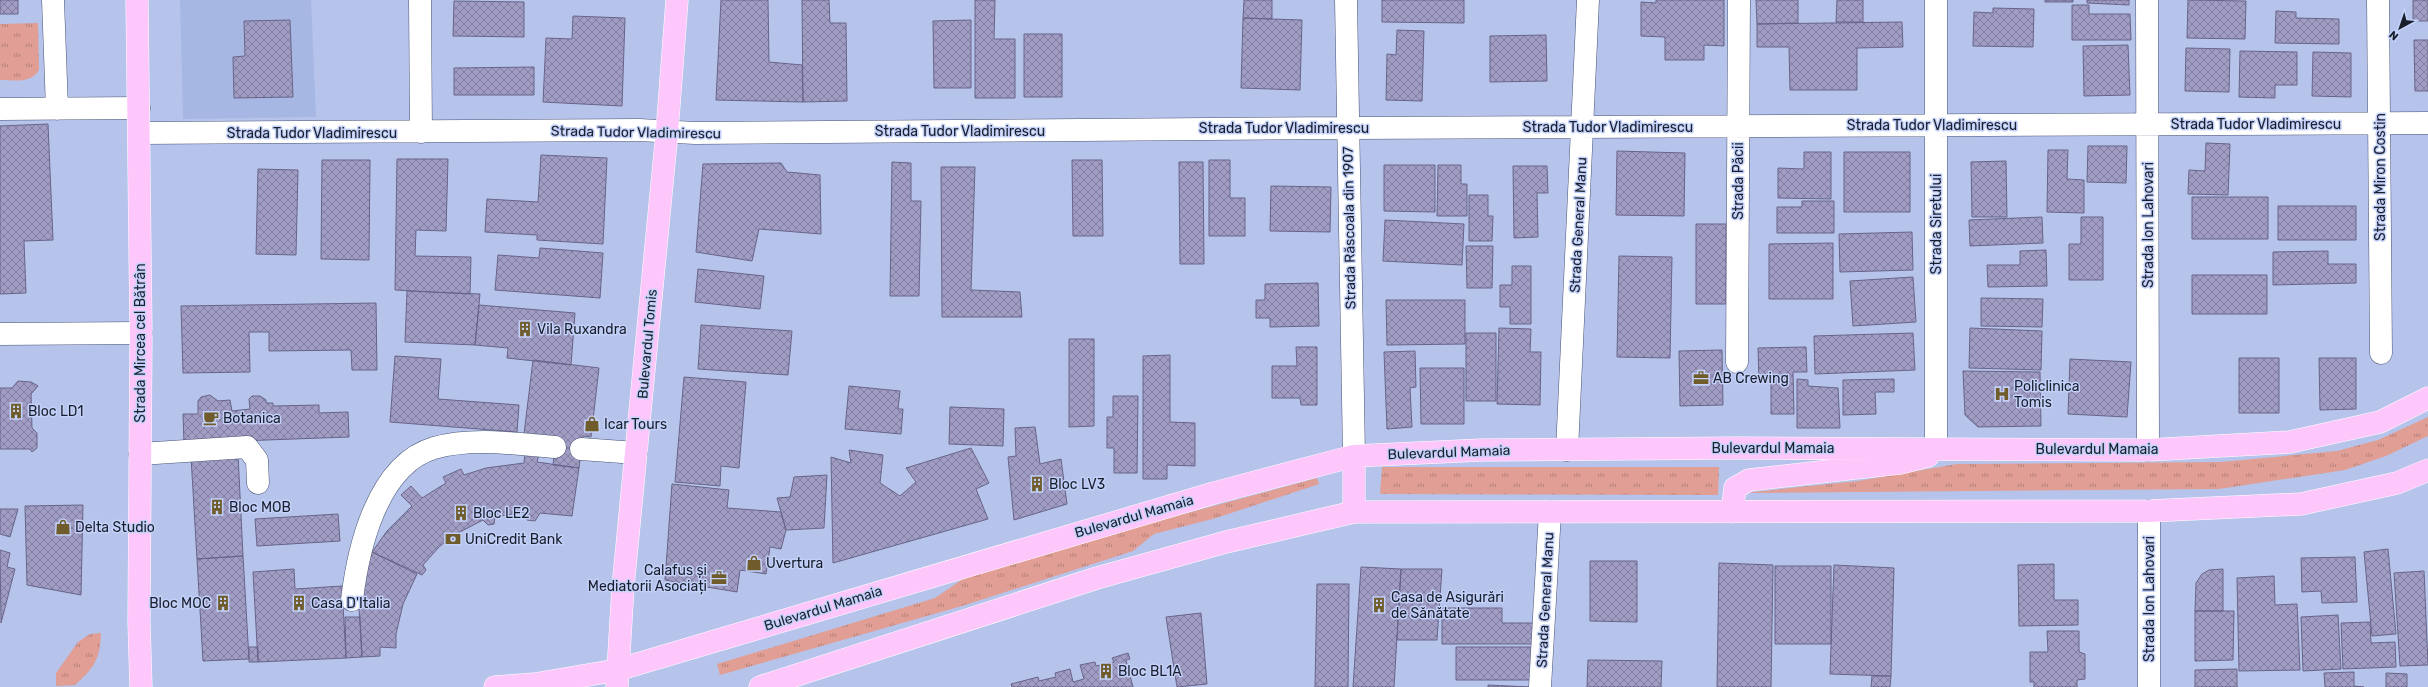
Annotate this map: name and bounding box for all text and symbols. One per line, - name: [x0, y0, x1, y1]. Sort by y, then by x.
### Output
- north arrow: [2380, 8, 2420, 48]
- text: N: [2387, 28, 2401, 43]
- street label: Strada Miron Costin: [2372, 113, 2389, 241]
- street label: Strada Tudor Vladimirescu: [2171, 116, 2341, 133]
- street label: Strada Tudor Vladimirescu: [1847, 117, 2017, 134]
- street label: Strada Tudor Vladimirescu: [1523, 119, 1693, 136]
- street label: Strada Tudor Vladimirescu: [1199, 120, 1369, 137]
- street label: Strada Tudor Vladimirescu: [551, 123, 721, 142]
- street label: Strada Tudor Vladimirescu: [875, 123, 1045, 140]
- street label: Strada Tudor Vladimirescu: [227, 125, 397, 142]
- street label: Strada Păcii: [1730, 142, 1747, 220]
- street label: Strada Răscoala din 1907: [1340, 147, 1359, 309]
- street label: Strada General Manu: [1566, 157, 1591, 293]
- street label: Strada Ion Lahovari: [2140, 162, 2157, 288]
- street label: Strada Siretului: [1928, 174, 1945, 274]
- street label: Strada Mircea cel Bătrân: [132, 263, 149, 423]
- street label: Bulevardul Tomis: [634, 288, 661, 400]
- building icon: Vila Ruxandra: [516, 320, 534, 338]
- place label: Vila Ruxandra: [537, 321, 627, 338]
- office icon: AB Crewing: [1692, 369, 1710, 387]
- place label: AB Crewing: [1713, 370, 1789, 387]
- place label: Policlinica Tomis: [2014, 378, 2080, 411]
- hospital icon: Policlinica Tomis: [1993, 385, 2011, 403]
- building icon: Bloc LD1: [7, 402, 25, 420]
- place label: Bloc LD1: [28, 403, 83, 420]
- cafe icon: Botanica: [202, 409, 220, 427]
- place label: Botanica: [223, 410, 281, 427]
- shop icon: Icar Tours: [583, 415, 601, 433]
- place label: Icar Tours: [604, 416, 667, 433]
- street label: Bulevardul Mamaia: [1712, 440, 1834, 457]
- street label: Bulevardul Mamaia: [2036, 441, 2158, 458]
- street label: Bulevardul Mamaia: [1387, 442, 1511, 463]
- building icon: Bloc LV3: [1028, 475, 1046, 493]
- place label: Bloc LV3: [1049, 476, 1105, 493]
- street label: Bulevardul Mamaia: [1073, 491, 1196, 542]
- building icon: Bloc MOB: [208, 498, 226, 516]
- place label: Bloc MOB: [229, 499, 291, 516]
- building icon: Bloc LE2: [452, 504, 470, 522]
- place label: Bloc LE2: [473, 505, 530, 522]
- shop icon: Delta Studio: [54, 518, 72, 536]
- place label: Delta Studio: [75, 519, 155, 536]
- bank icon: UniCredit Bank: [444, 530, 462, 548]
- place label: UniCredit Bank: [465, 531, 563, 548]
- street label: Strada General Manu: [1533, 532, 1558, 668]
- street label: Strada Ion Lahovari: [2141, 536, 2158, 662]
- shop icon: Uvertura: [745, 554, 763, 572]
- place label: Uvertura: [766, 555, 823, 572]
- place label: Calafus și Mediatorii Asociați: [588, 562, 707, 595]
- office icon: Calafus și Mediatorii Asociați: [710, 569, 728, 587]
- street label: Bulevardul Mamaia: [762, 582, 884, 635]
- place label: Casa de Asigurări de Sănătate: [1391, 589, 1504, 622]
- building icon: Bloc MOC: [214, 594, 232, 612]
- building icon: Casa D'Italia: [290, 594, 308, 612]
- place label: Bloc MOC: [149, 595, 211, 612]
- place label: Casa D'Italia: [311, 595, 391, 612]
- building icon: Casa de Asigurări de Sănătate: [1370, 596, 1388, 614]
- building icon: Bloc BL1A: [1097, 662, 1115, 680]
- place label: Bloc BL1A: [1118, 663, 1182, 680]

